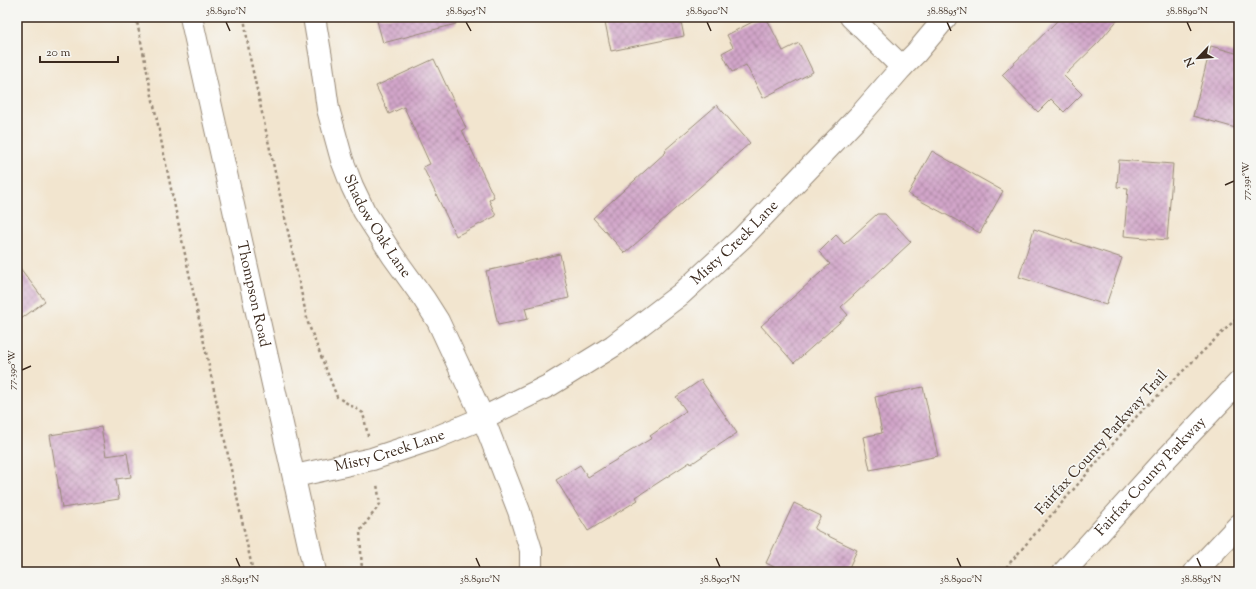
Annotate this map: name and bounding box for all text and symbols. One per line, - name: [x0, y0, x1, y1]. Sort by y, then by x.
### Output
- text: 38.8910°N: [206, 4, 246, 19]
- text: 38.8905°N: [446, 4, 486, 19]
- text: 38.8900°N: [686, 4, 728, 19]
- text: 38.8895°N: [927, 4, 967, 19]
- text: 38.8890°N: [1166, 4, 1208, 19]
- scale bar: [40, 38, 118, 64]
- north arrow: [1178, 38, 1218, 78]
- text: 20 m: [46, 44, 71, 62]
- text: N: [1181, 54, 1199, 70]
- text: 77.391°W: [1239, 162, 1254, 200]
- street label: Shadow Oak Lane: [338, 171, 416, 282]
- street label: Misty Creek Lane: [687, 196, 783, 290]
- street label: Thompson Road: [231, 239, 275, 350]
- text: 77.390°W: [5, 350, 20, 390]
- street label: Fairfax County Parkway Trail: [1032, 367, 1172, 519]
- street label: Fairfax County Parkway: [1092, 414, 1210, 540]
- street label: Misty Creek Lane: [333, 424, 448, 477]
- text: 38.8915°N: [221, 572, 259, 587]
- text: 38.8910°N: [460, 572, 500, 587]
- text: 38.8905°N: [700, 572, 740, 587]
- text: 38.8900°N: [940, 572, 982, 587]
- text: 38.8895°N: [1181, 572, 1221, 587]

